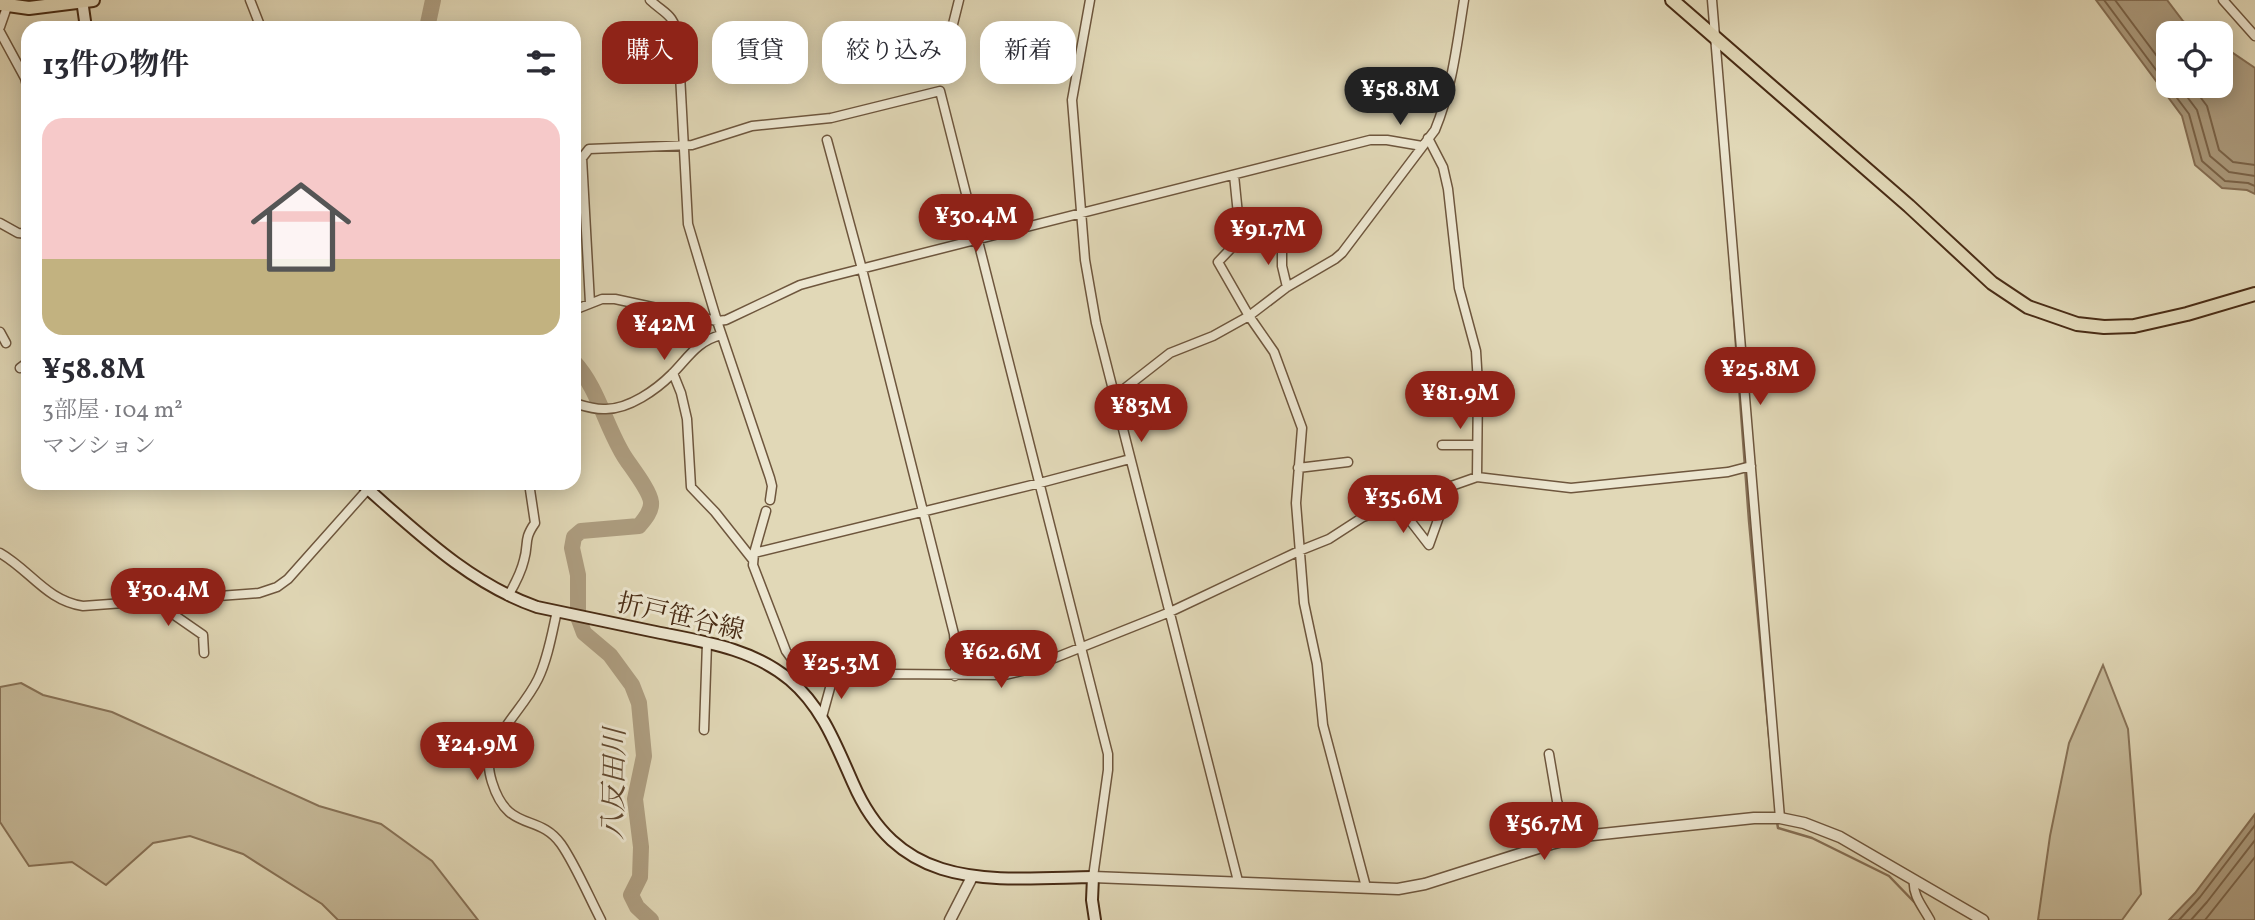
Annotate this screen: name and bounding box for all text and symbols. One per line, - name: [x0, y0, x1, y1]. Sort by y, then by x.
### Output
- chip: 購入: [602, 21, 698, 84]
- chip: 賃貸: [712, 21, 808, 84]
- chip: 絞り込み: [822, 21, 966, 84]
- chip: 新着: [980, 21, 1076, 84]
- map controls: [2156, 21, 2233, 98]
- button: locate: [2156, 21, 2233, 98]
- icon: filters: [522, 44, 560, 82]
- text: 13件の物件: [42, 45, 189, 87]
- pin: ¥58.8M: [1343, 68, 1457, 127]
- text: ¥58.8M: [1360, 74, 1440, 106]
- icon: home: [238, 164, 364, 290]
- pin: ¥30.4M: [919, 194, 1033, 254]
- text: ¥30.4M: [935, 201, 1017, 233]
- pin: ¥91.7M: [1211, 208, 1325, 267]
- text: ¥91.7M: [1230, 214, 1306, 246]
- pin: ¥42M: [623, 302, 705, 362]
- text: ¥42M: [633, 309, 695, 341]
- pin: ¥25.8M: [1703, 348, 1817, 407]
- text: ¥58.8M: [42, 349, 145, 391]
- text: ¥25.8M: [1721, 354, 1799, 386]
- pin: ¥81.9M: [1403, 372, 1517, 431]
- text: ¥81.9M: [1421, 378, 1499, 410]
- pin: ¥83M: [1100, 384, 1182, 444]
- text: ¥83M: [1110, 391, 1172, 423]
- text: 3部屋 · 104 m²: [42, 395, 183, 427]
- text: マンション: [42, 431, 156, 463]
- pin: ¥35.6M: [1346, 476, 1460, 535]
- text: ¥35.6M: [1364, 482, 1442, 514]
- pin: ¥30.4M: [111, 568, 225, 628]
- text: ¥30.4M: [127, 575, 209, 607]
- street label: 折戸笹谷線: [613, 586, 748, 650]
- pin: ¥62.6M: [944, 630, 1058, 690]
- text: ¥62.6M: [961, 637, 1041, 669]
- pin: ¥25.3M: [784, 642, 898, 701]
- text: ¥25.3M: [802, 648, 880, 680]
- pin: ¥24.9M: [420, 722, 534, 782]
- water label: 八反田川: [595, 725, 636, 840]
- text: ¥24.9M: [436, 729, 518, 761]
- pin: ¥56.7M: [1487, 802, 1601, 862]
- text: ¥56.7M: [1505, 809, 1583, 841]

